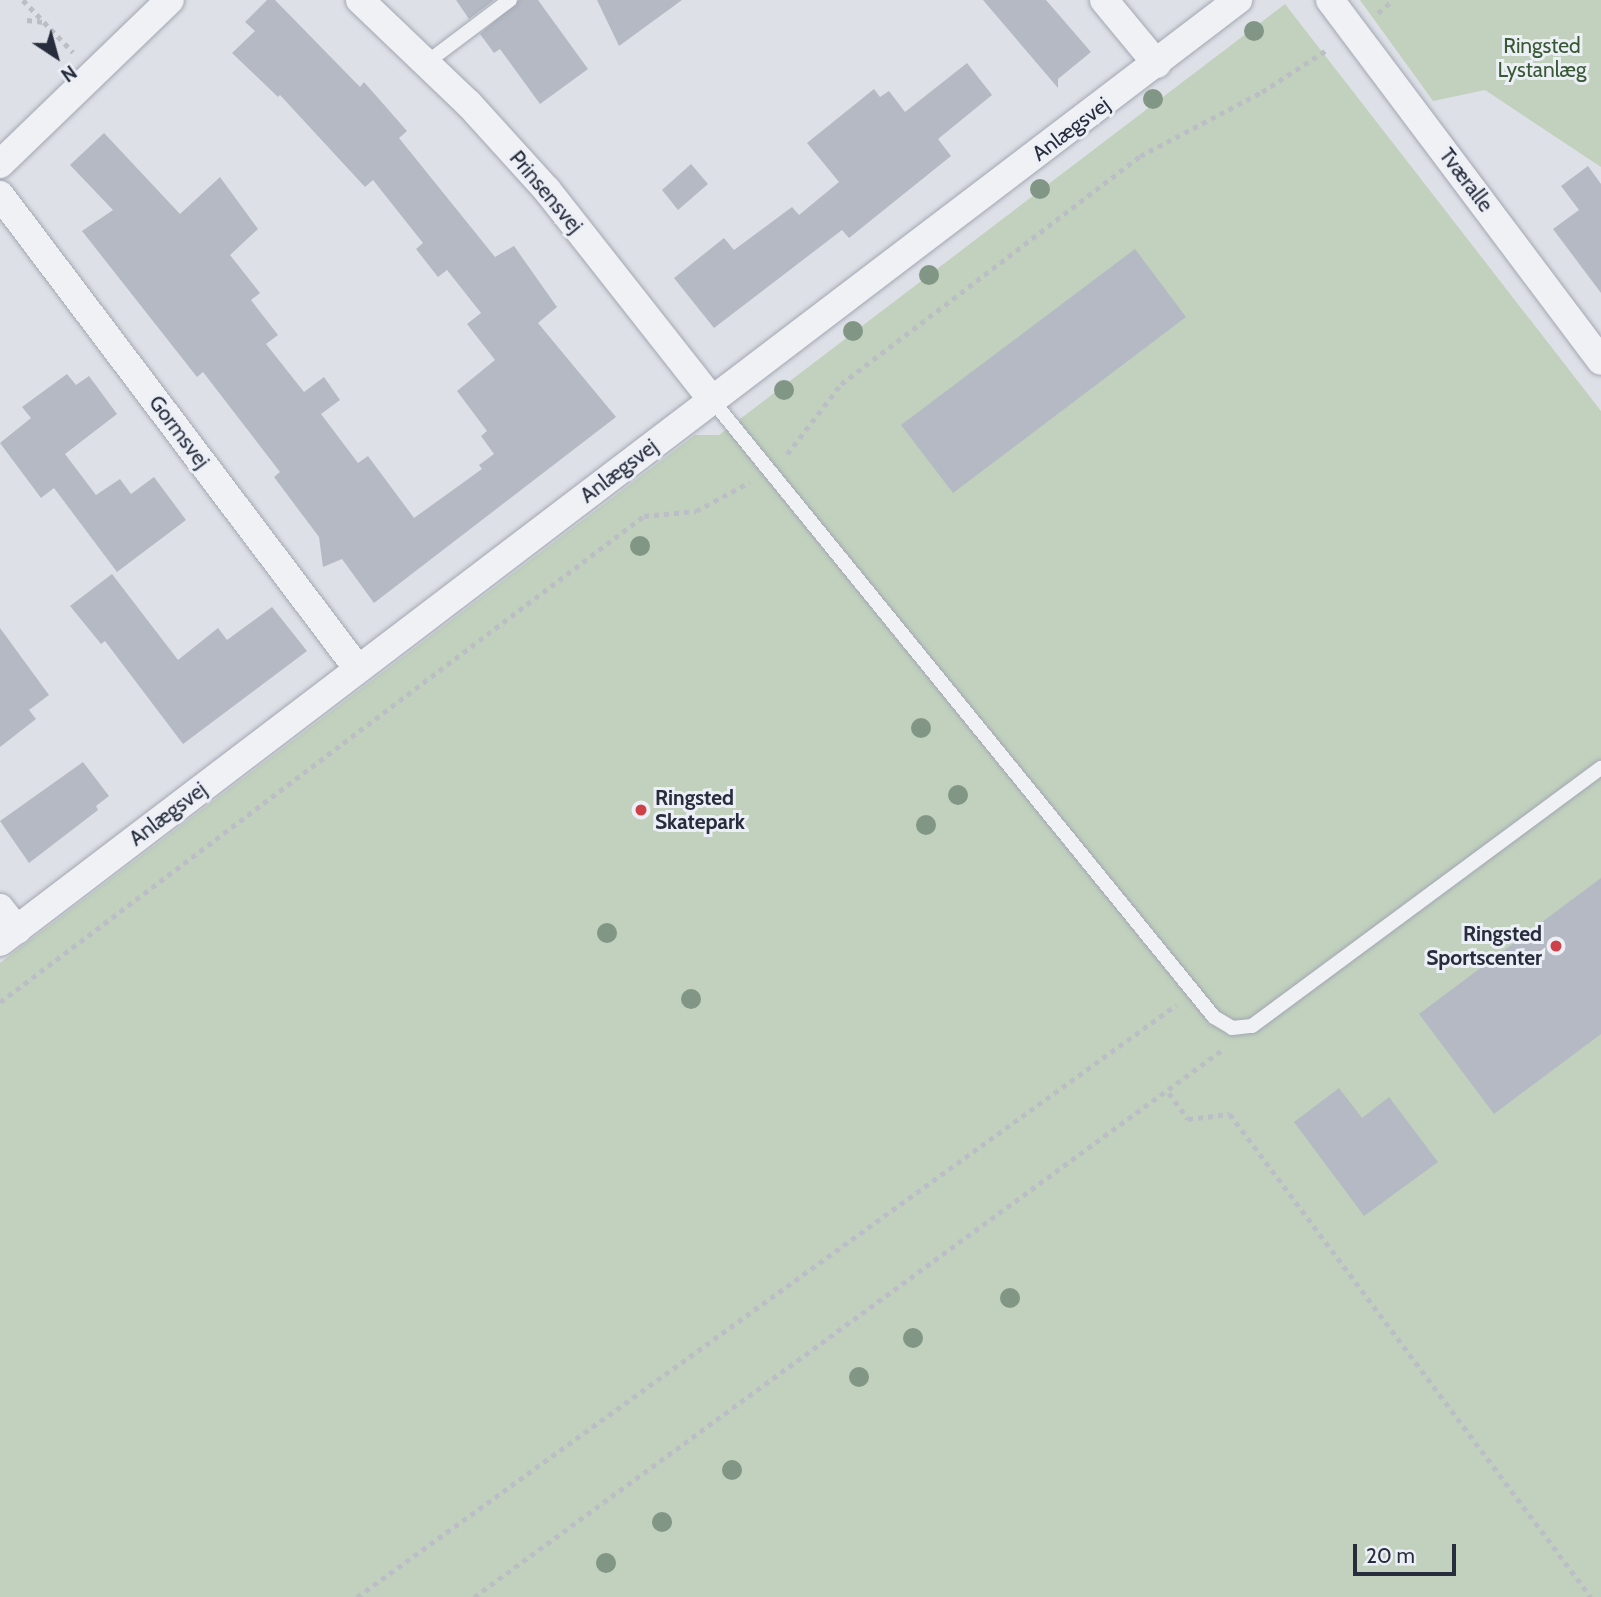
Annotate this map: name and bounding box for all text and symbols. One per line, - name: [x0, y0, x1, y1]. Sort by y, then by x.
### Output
- north arrow: [21, 21, 91, 91]
- park label: Ringsted Lystanlæg: [1498, 33, 1586, 83]
- text: N: [56, 60, 81, 87]
- street label: Anlægsvej: [1027, 92, 1115, 166]
- street label: Tværalle: [1434, 143, 1498, 217]
- street label: Prinsensvej: [504, 146, 588, 238]
- street label: Gormsvej: [143, 391, 215, 473]
- street label: Anlægsvej: [575, 434, 663, 508]
- street label: Anlægsvej: [124, 777, 212, 851]
- place label: Ringsted Skatepark: [655, 785, 745, 835]
- marker: Ringsted Skatepark: [633, 802, 649, 818]
- place label: Ringsted Sportscenter: [1426, 921, 1542, 971]
- marker: Ringsted Sportscenter: [1548, 938, 1564, 954]
- scale bar: [1356, 1530, 1459, 1574]
- text: 20 m: [1366, 1543, 1415, 1568]

